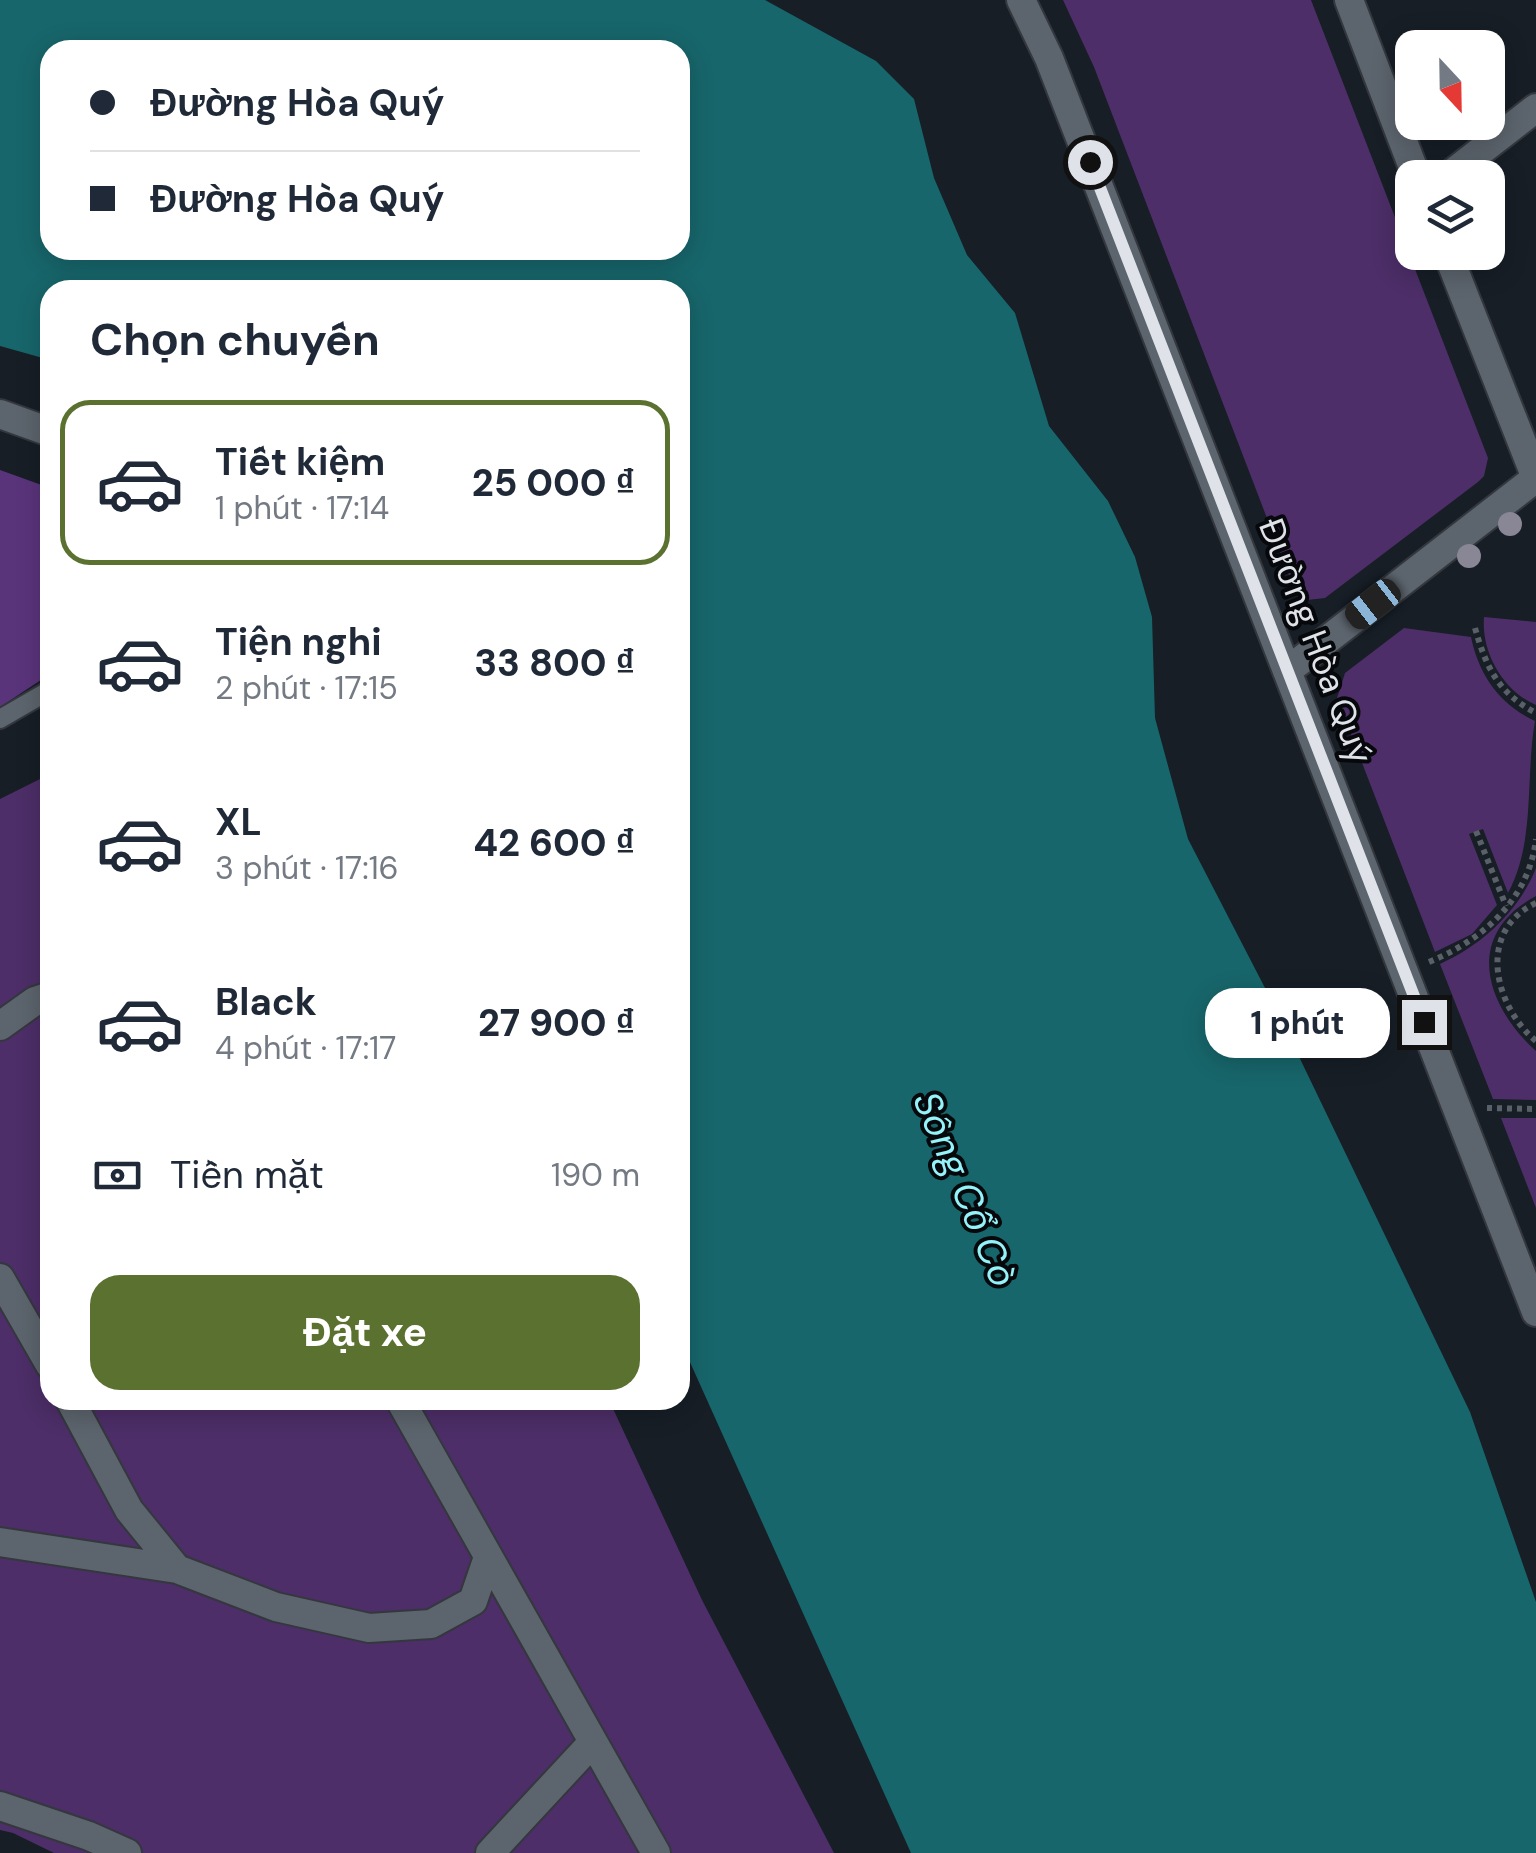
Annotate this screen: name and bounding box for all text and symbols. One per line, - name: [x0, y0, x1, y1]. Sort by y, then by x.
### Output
- north arrow: [1395, 30, 1505, 140]
- map controls: [1395, 30, 1505, 270]
- text: Đường Hòa Quý: [150, 78, 445, 128]
- route start: [1068, 140, 1113, 185]
- button: layers: [1395, 160, 1505, 270]
- text: Đường Hòa Quý: [150, 174, 445, 224]
- text: Chọn chuyến: [90, 310, 380, 369]
- text: Tiết kiệm: [215, 437, 385, 487]
- icon: car: [95, 438, 185, 528]
- text: 25 000 ₫: [472, 458, 635, 508]
- text: 1 phút · 17:14: [215, 487, 389, 529]
- street label: Đường Hòa Quý: [1248, 512, 1384, 770]
- car: [1340, 574, 1406, 634]
- text: Tiện nghi: [215, 617, 382, 667]
- icon: car: [95, 618, 185, 708]
- text: 33 800 ₫: [474, 638, 635, 688]
- text: 2 phút · 17:15: [215, 667, 398, 709]
- text: XL: [215, 797, 262, 847]
- icon: car: [95, 798, 185, 888]
- text: 42 600 ₫: [473, 818, 635, 868]
- text: 3 phút · 17:16: [215, 847, 399, 889]
- text: Black: [215, 977, 317, 1027]
- icon: car: [95, 978, 185, 1068]
- callout: 1 phút: [1204, 987, 1389, 1057]
- text: 27 900 ₫: [478, 998, 635, 1048]
- route end: [1402, 1000, 1447, 1045]
- text: 1 phút: [1250, 1002, 1345, 1044]
- text: 4 phút · 17:17: [215, 1027, 396, 1069]
- water label: Sông Cổ Cò: [901, 1084, 1029, 1294]
- icon: cash: [90, 1148, 145, 1203]
- text: Tiền mặt: [170, 1150, 324, 1200]
- text: 190 m: [551, 1154, 640, 1196]
- button: Đặt xe: [90, 1275, 640, 1390]

